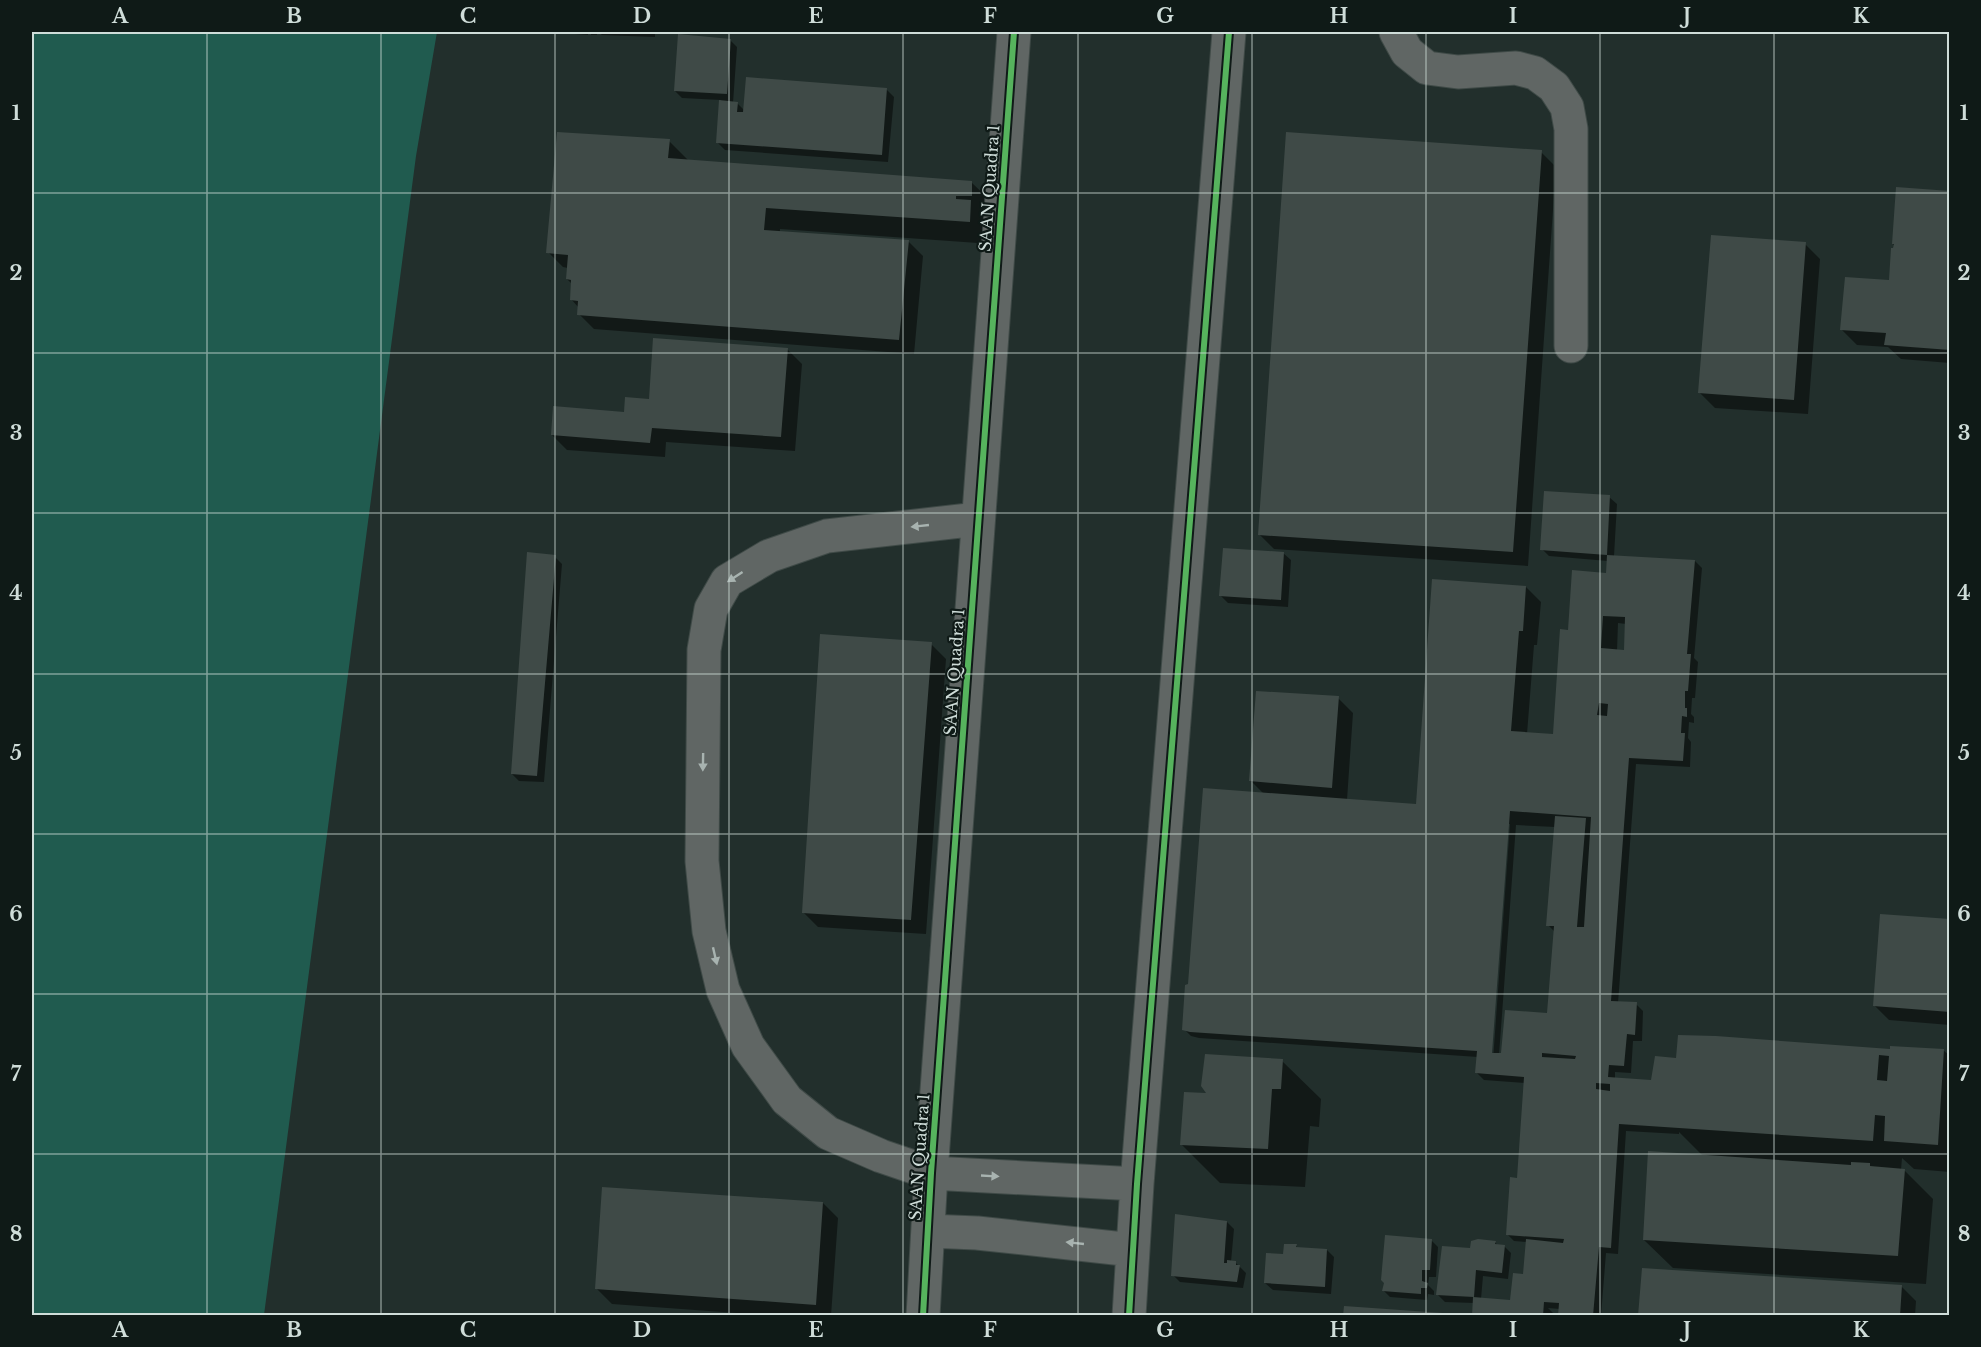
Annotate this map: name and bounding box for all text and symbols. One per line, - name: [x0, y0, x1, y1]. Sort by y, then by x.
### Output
- text: A: [111, 4, 129, 28]
- text: B: [286, 4, 302, 28]
- text: C: [460, 4, 476, 28]
- text: D: [633, 4, 651, 28]
- text: E: [808, 4, 824, 28]
- text: F: [983, 4, 997, 28]
- text: G: [1156, 4, 1174, 28]
- text: H: [1330, 4, 1349, 28]
- text: I: [1509, 4, 1517, 28]
- text: J: [1679, 4, 1691, 28]
- text: K: [1853, 4, 1870, 28]
- text: 1: [12, 101, 21, 125]
- text: 1: [1960, 101, 1969, 125]
- street label: SAAN Quadra 1: [975, 124, 1003, 252]
- text: 2: [9, 261, 23, 285]
- text: 2: [1957, 261, 1971, 285]
- text: 3: [10, 421, 22, 445]
- text: 3: [1958, 421, 1970, 445]
- one-way arrow: [911, 521, 930, 530]
- one-way arrow: [727, 571, 743, 582]
- text: 4: [9, 581, 23, 605]
- text: 4: [1957, 581, 1971, 605]
- street label: SAAN Quadra 1: [940, 608, 968, 736]
- text: 5: [10, 741, 22, 765]
- text: 5: [1958, 741, 1970, 765]
- one-way arrow: [698, 752, 708, 771]
- text: 6: [9, 902, 23, 926]
- text: 6: [1957, 902, 1971, 926]
- one-way arrow: [711, 947, 721, 965]
- text: 7: [11, 1062, 22, 1086]
- text: 7: [1959, 1062, 1970, 1086]
- street label: SAAN Quadra 1: [905, 1093, 933, 1221]
- one-way arrow: [980, 1172, 999, 1181]
- text: 8: [10, 1222, 22, 1246]
- text: 8: [1958, 1222, 1970, 1246]
- one-way arrow: [1065, 1238, 1084, 1248]
- text: A: [111, 1318, 129, 1342]
- text: B: [286, 1318, 302, 1342]
- text: C: [460, 1318, 476, 1342]
- text: D: [633, 1318, 651, 1342]
- text: E: [808, 1318, 824, 1342]
- text: F: [983, 1318, 997, 1342]
- text: G: [1156, 1318, 1174, 1342]
- text: H: [1330, 1318, 1349, 1342]
- text: I: [1509, 1318, 1517, 1342]
- text: J: [1679, 1318, 1691, 1342]
- text: K: [1853, 1318, 1870, 1342]

